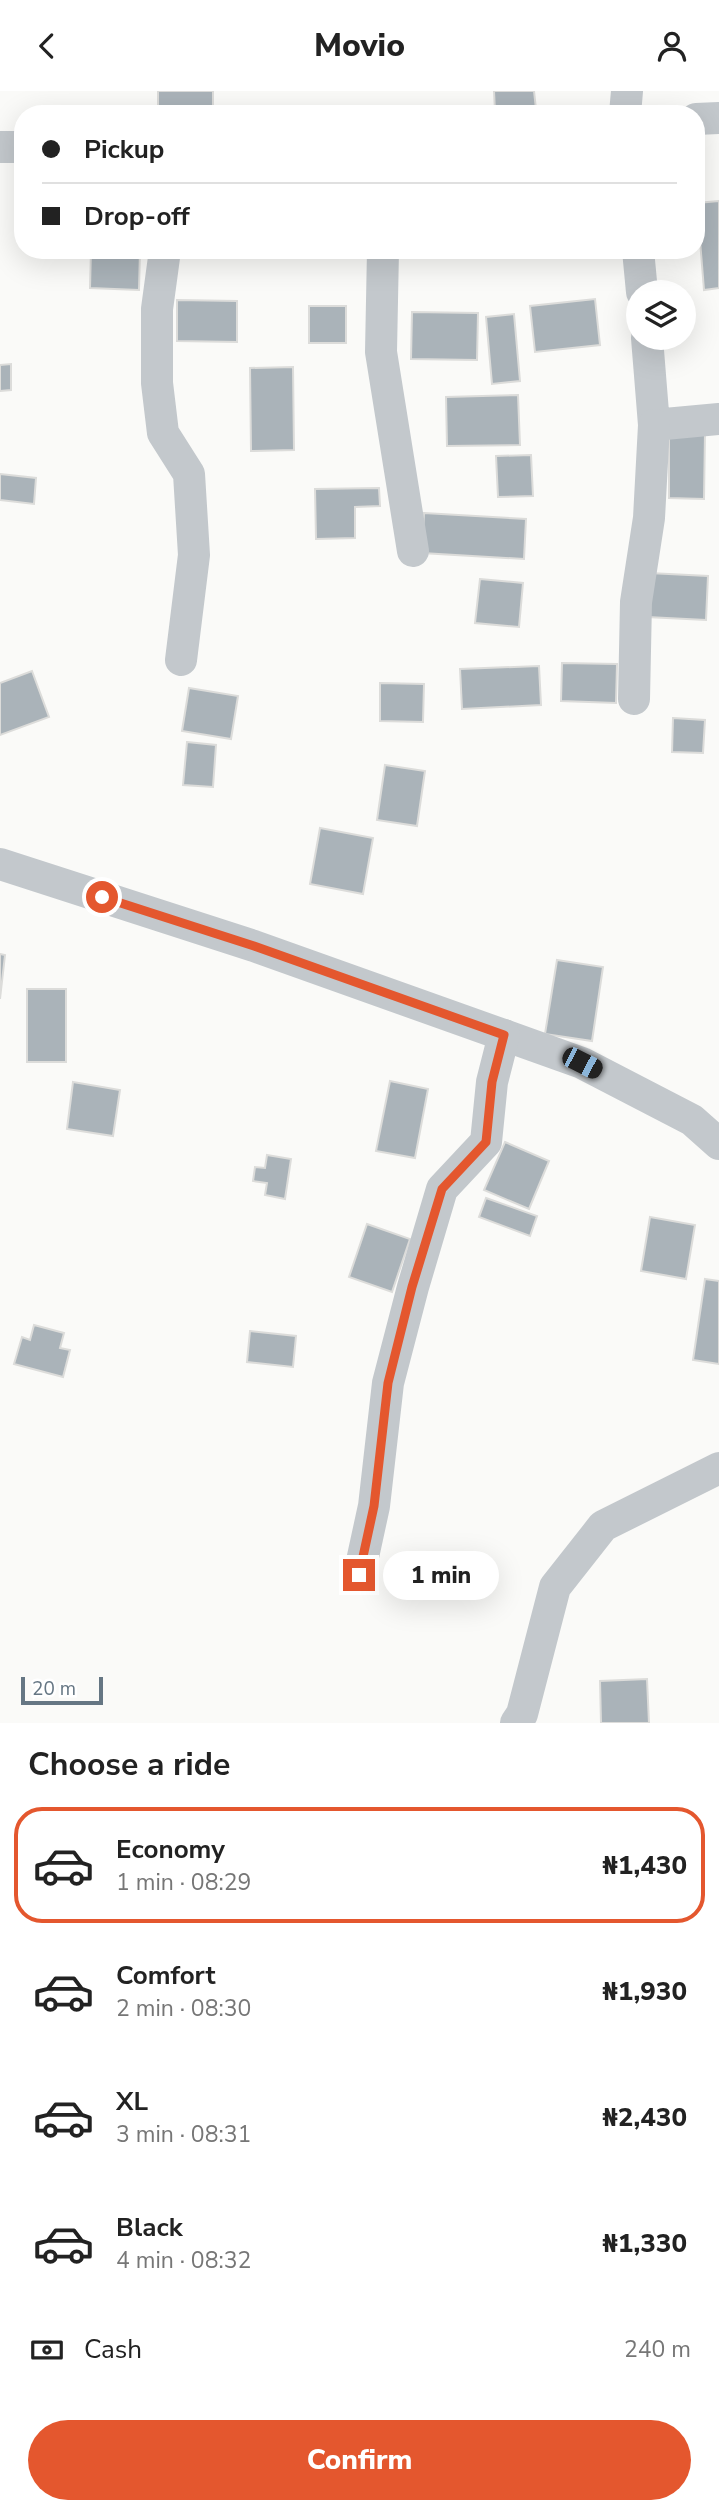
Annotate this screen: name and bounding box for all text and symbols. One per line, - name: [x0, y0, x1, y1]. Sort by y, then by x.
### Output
- text: Movio: [314, 24, 405, 67]
- icon: back: [28, 27, 66, 65]
- icon: person: [653, 27, 691, 65]
- text: Pickup: [84, 132, 164, 167]
- text: Drop-off: [84, 199, 190, 234]
- map controls: [626, 280, 696, 350]
- button: layers: [626, 280, 696, 350]
- route start: [86, 881, 118, 913]
- car: [559, 1044, 606, 1082]
- callout: 1 min: [384, 1551, 499, 1599]
- route end: [343, 1559, 375, 1591]
- text: 1 min: [411, 1560, 471, 1591]
- scale bar: [21, 1674, 103, 1706]
- text: 20 m: [32, 1676, 76, 1702]
- text: Choose a ride: [28, 1743, 230, 1786]
- text: Economy: [116, 1832, 225, 1867]
- icon: car: [32, 1834, 95, 1897]
- text: ₦1,430: [602, 1848, 687, 1883]
- text: 1 min · 08:29: [116, 1867, 251, 1898]
- text: Comfort: [116, 1958, 216, 1993]
- icon: car: [32, 1960, 95, 2023]
- text: ₦1,930: [602, 1974, 687, 2009]
- text: 2 min · 08:30: [116, 1993, 251, 2024]
- text: XL: [116, 2084, 148, 2119]
- icon: car: [32, 2086, 95, 2149]
- text: ₦2,430: [602, 2100, 687, 2135]
- text: 3 min · 08:31: [116, 2119, 251, 2150]
- text: Black: [116, 2210, 183, 2245]
- icon: car: [32, 2212, 95, 2275]
- text: ₦1,330: [602, 2226, 687, 2261]
- text: 4 min · 08:32: [116, 2245, 251, 2276]
- icon: cash: [28, 2331, 66, 2369]
- text: Cash: [84, 2332, 142, 2367]
- text: 240 m: [624, 2334, 691, 2365]
- button: Confirm: [28, 2420, 691, 2500]

